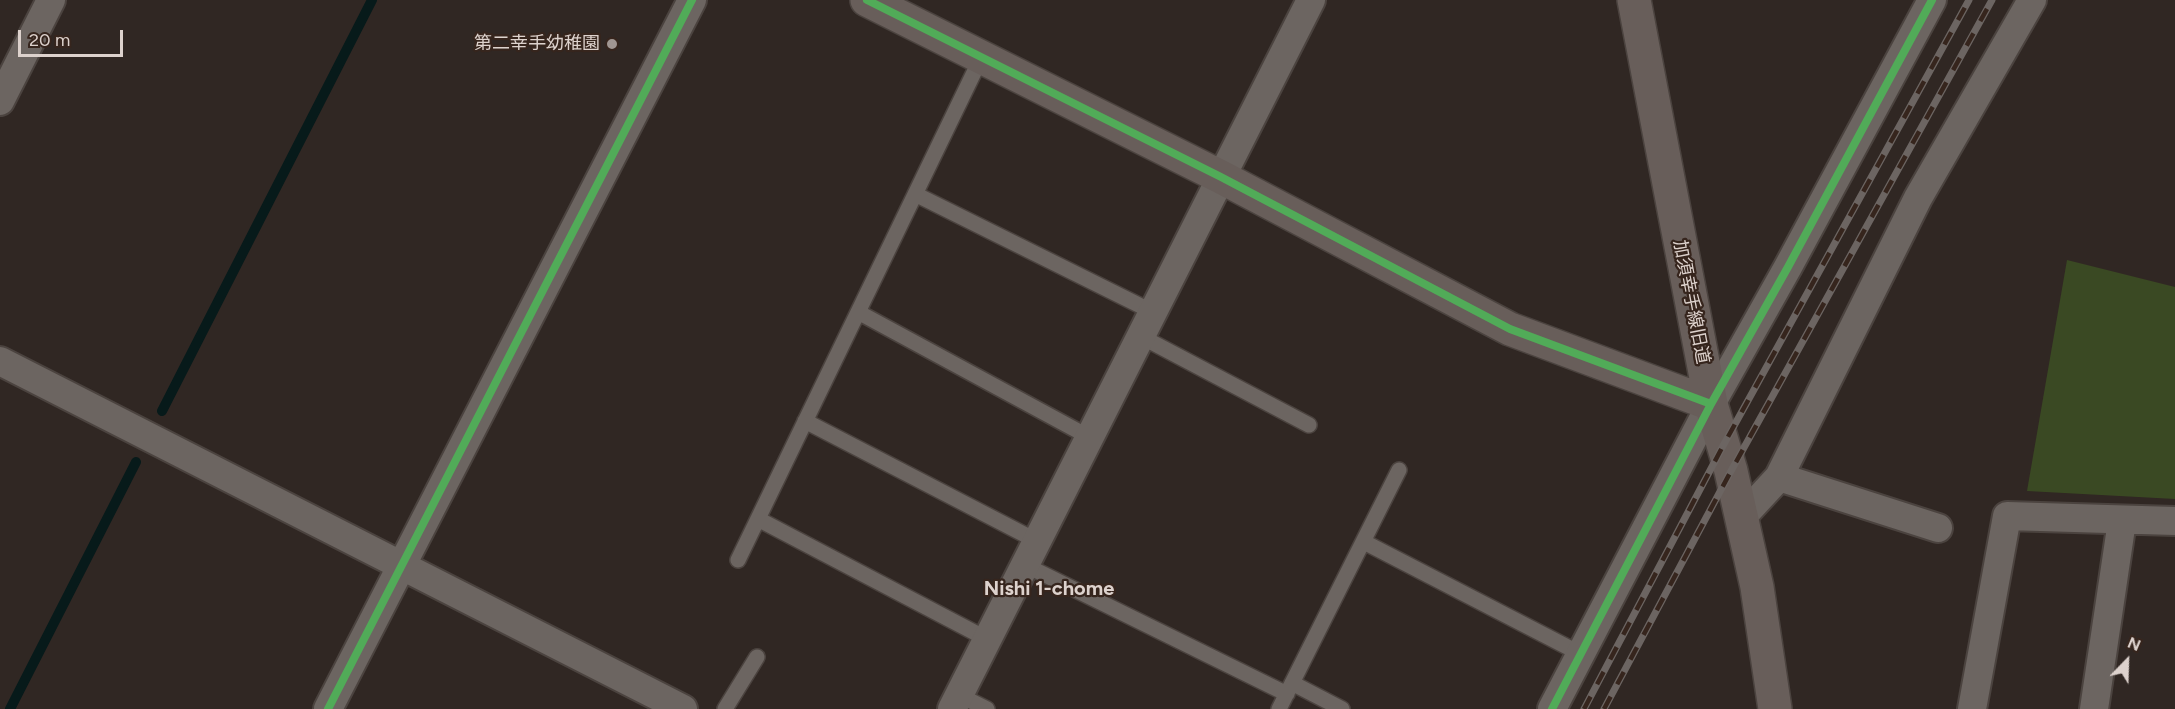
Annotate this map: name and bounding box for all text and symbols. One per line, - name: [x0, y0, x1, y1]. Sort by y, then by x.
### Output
- scale bar: [21, 18, 126, 56]
- text: 20 m: [29, 29, 70, 51]
- place label: 第二幸手幼稚園: [474, 33, 600, 55]
- marker: 第二幸手幼稚園: [605, 37, 619, 51]
- street label: 加須幸手線旧道: [1668, 238, 1714, 366]
- district label: Nishi 1-chome: [984, 577, 1114, 601]
- north arrow: [2097, 631, 2157, 691]
- text: N: [2125, 633, 2144, 655]

